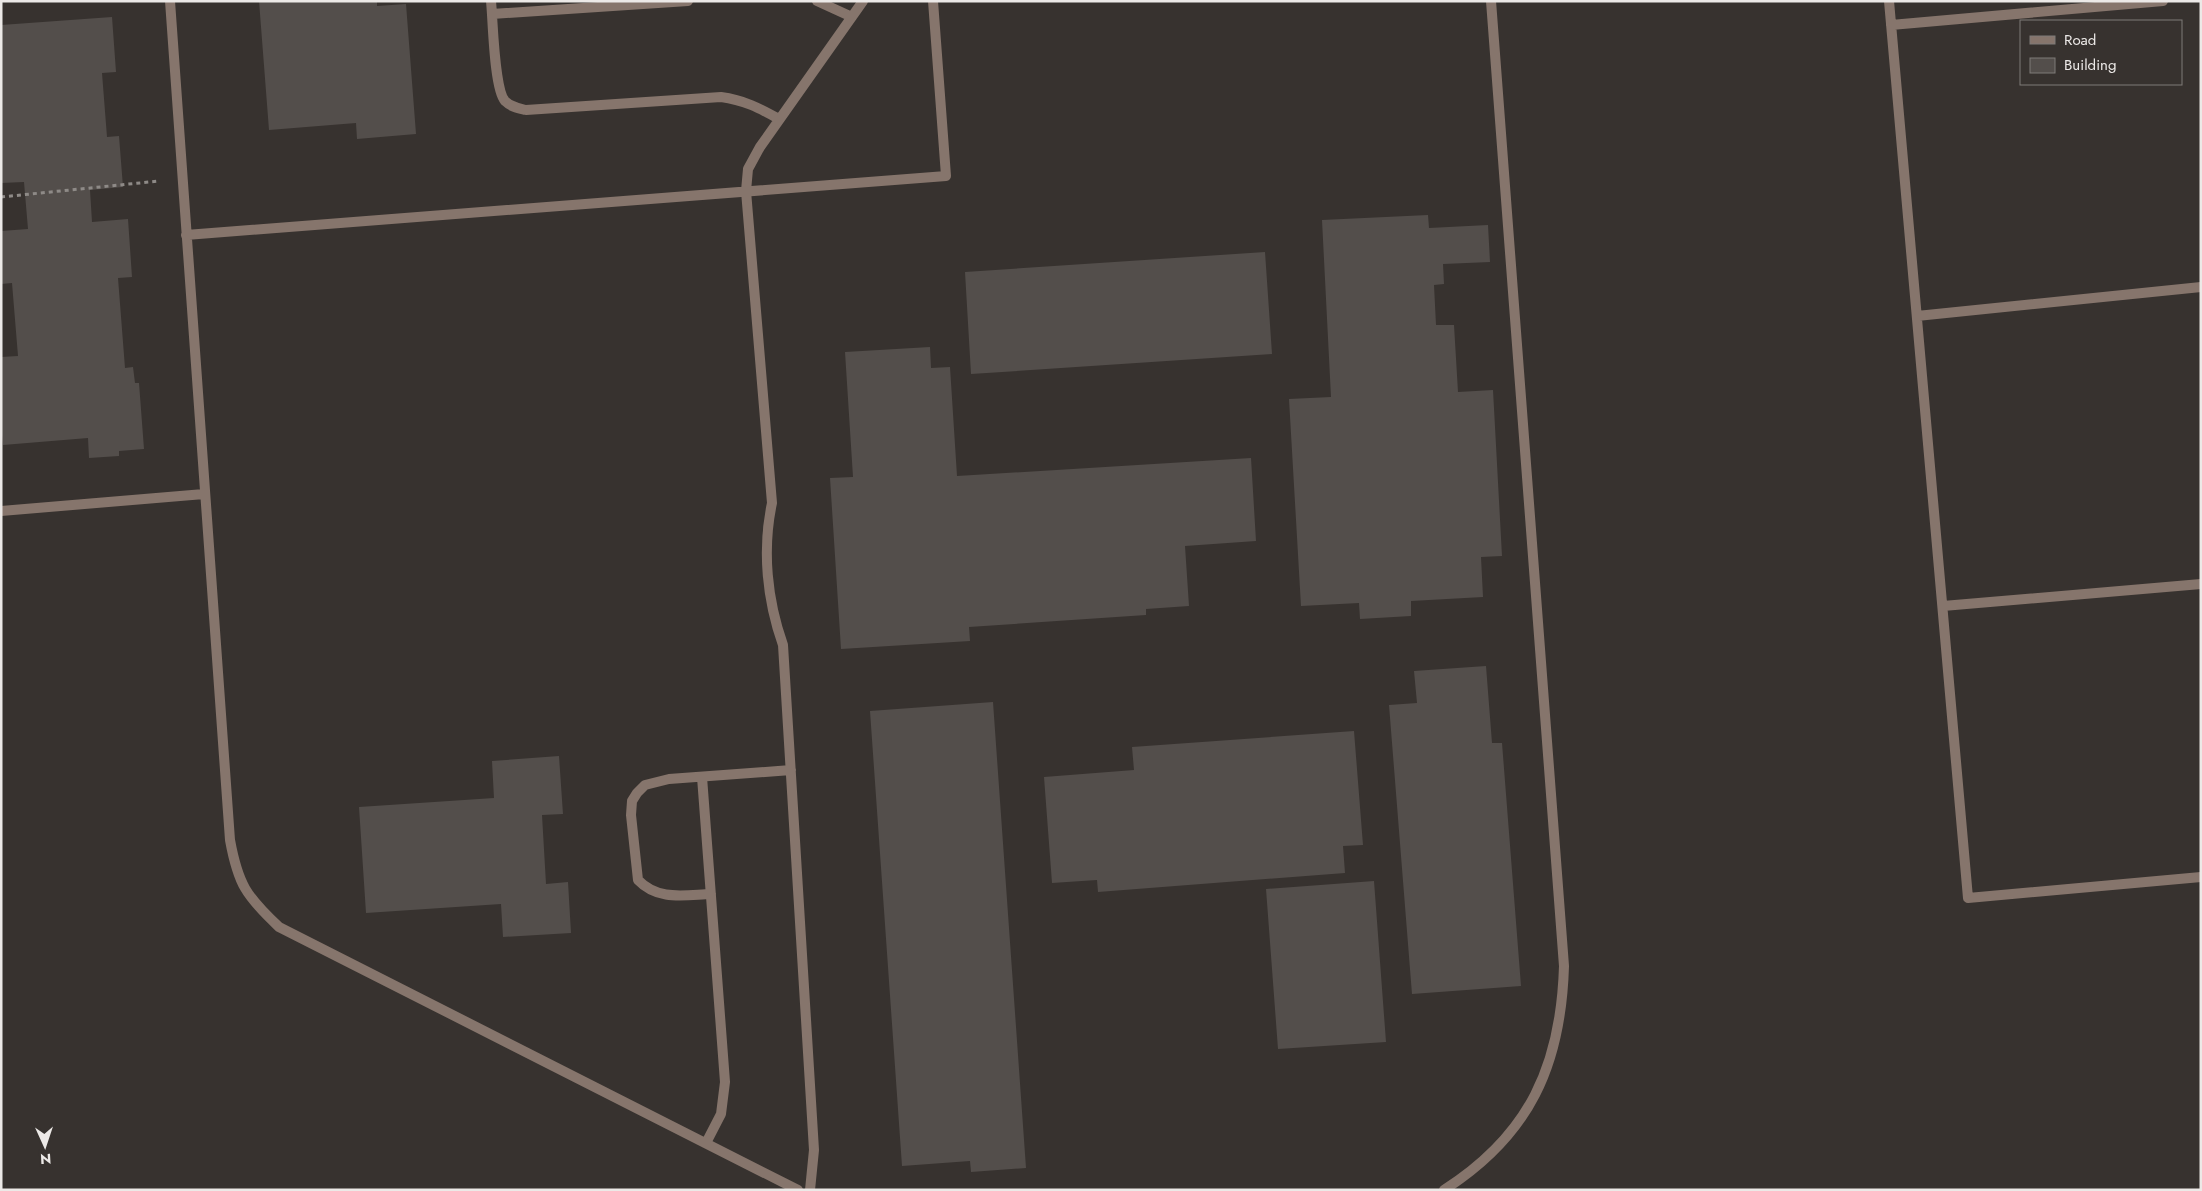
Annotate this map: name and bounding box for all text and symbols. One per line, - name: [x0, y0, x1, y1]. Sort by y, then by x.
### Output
- legend: [2020, 20, 2182, 85]
- text: Road: [2064, 29, 2096, 51]
- text: Building: [2064, 54, 2116, 76]
- north arrow: [20, 1121, 70, 1171]
- text: N: [40, 1149, 52, 1169]

